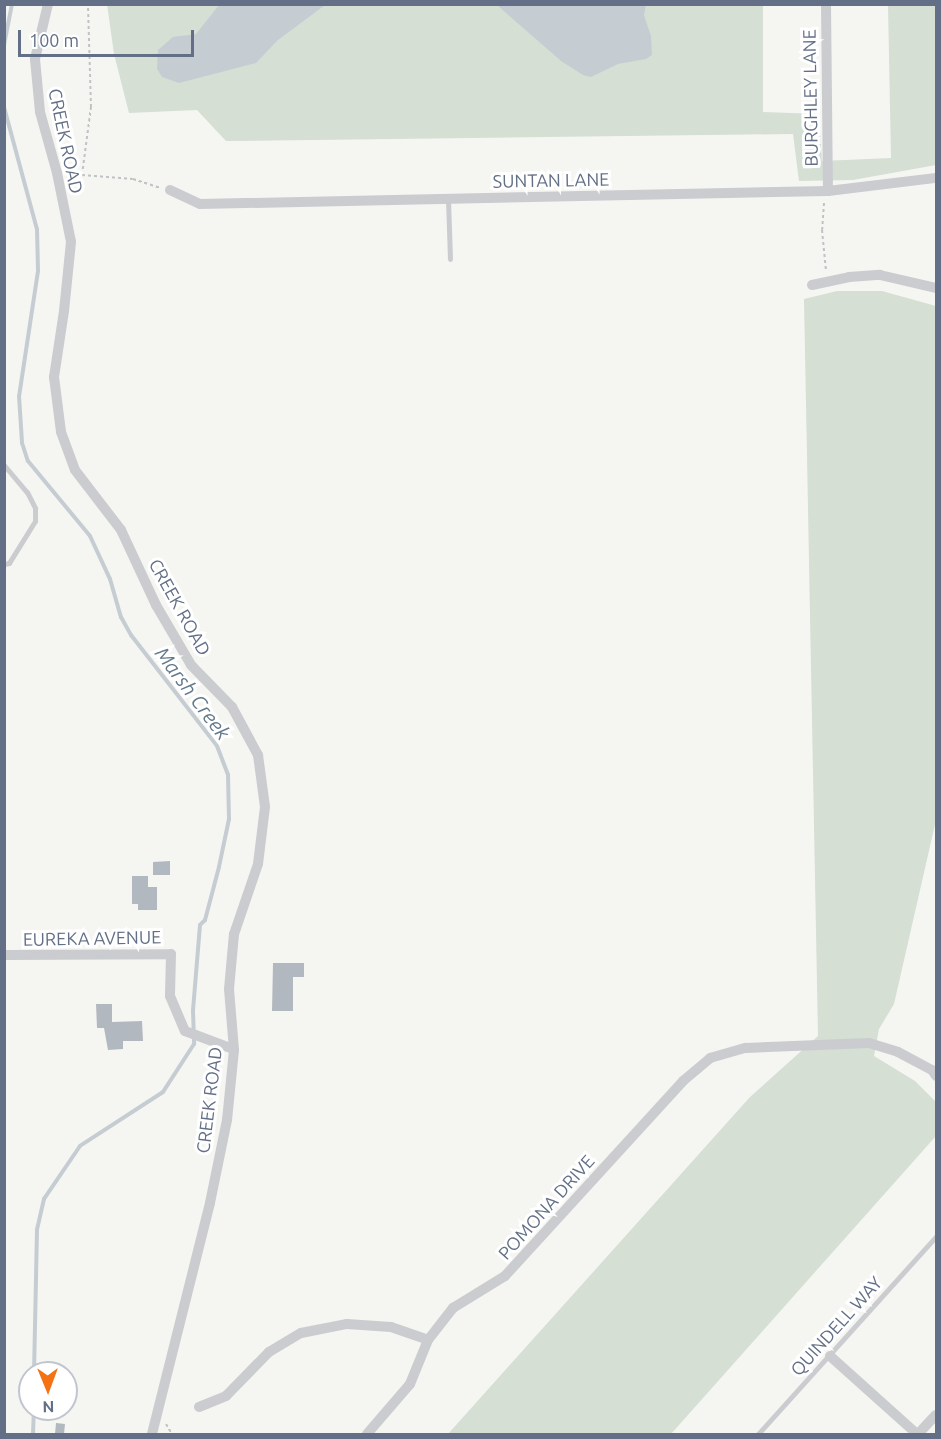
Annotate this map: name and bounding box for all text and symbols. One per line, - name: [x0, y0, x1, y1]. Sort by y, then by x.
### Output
- scale bar: [21, 18, 196, 56]
- street label: BURGHLEY LANE: [798, 29, 822, 167]
- text: 100 m: [29, 30, 79, 50]
- street label: CREEK ROAD: [44, 86, 88, 196]
- street label: SUNTAN LANE: [493, 168, 609, 192]
- street label: CREEK ROAD: [145, 555, 215, 659]
- water label: Marsh Creek: [150, 642, 236, 744]
- street label: EUREKA AVENUE: [23, 926, 161, 950]
- street label: CREEK ROAD: [192, 1046, 226, 1154]
- street label: POMONA DRIVE: [493, 1150, 599, 1264]
- street label: QUINDELL WAY: [786, 1272, 886, 1380]
- north arrow: [18, 1361, 78, 1421]
- text: N: [42, 1398, 54, 1416]

